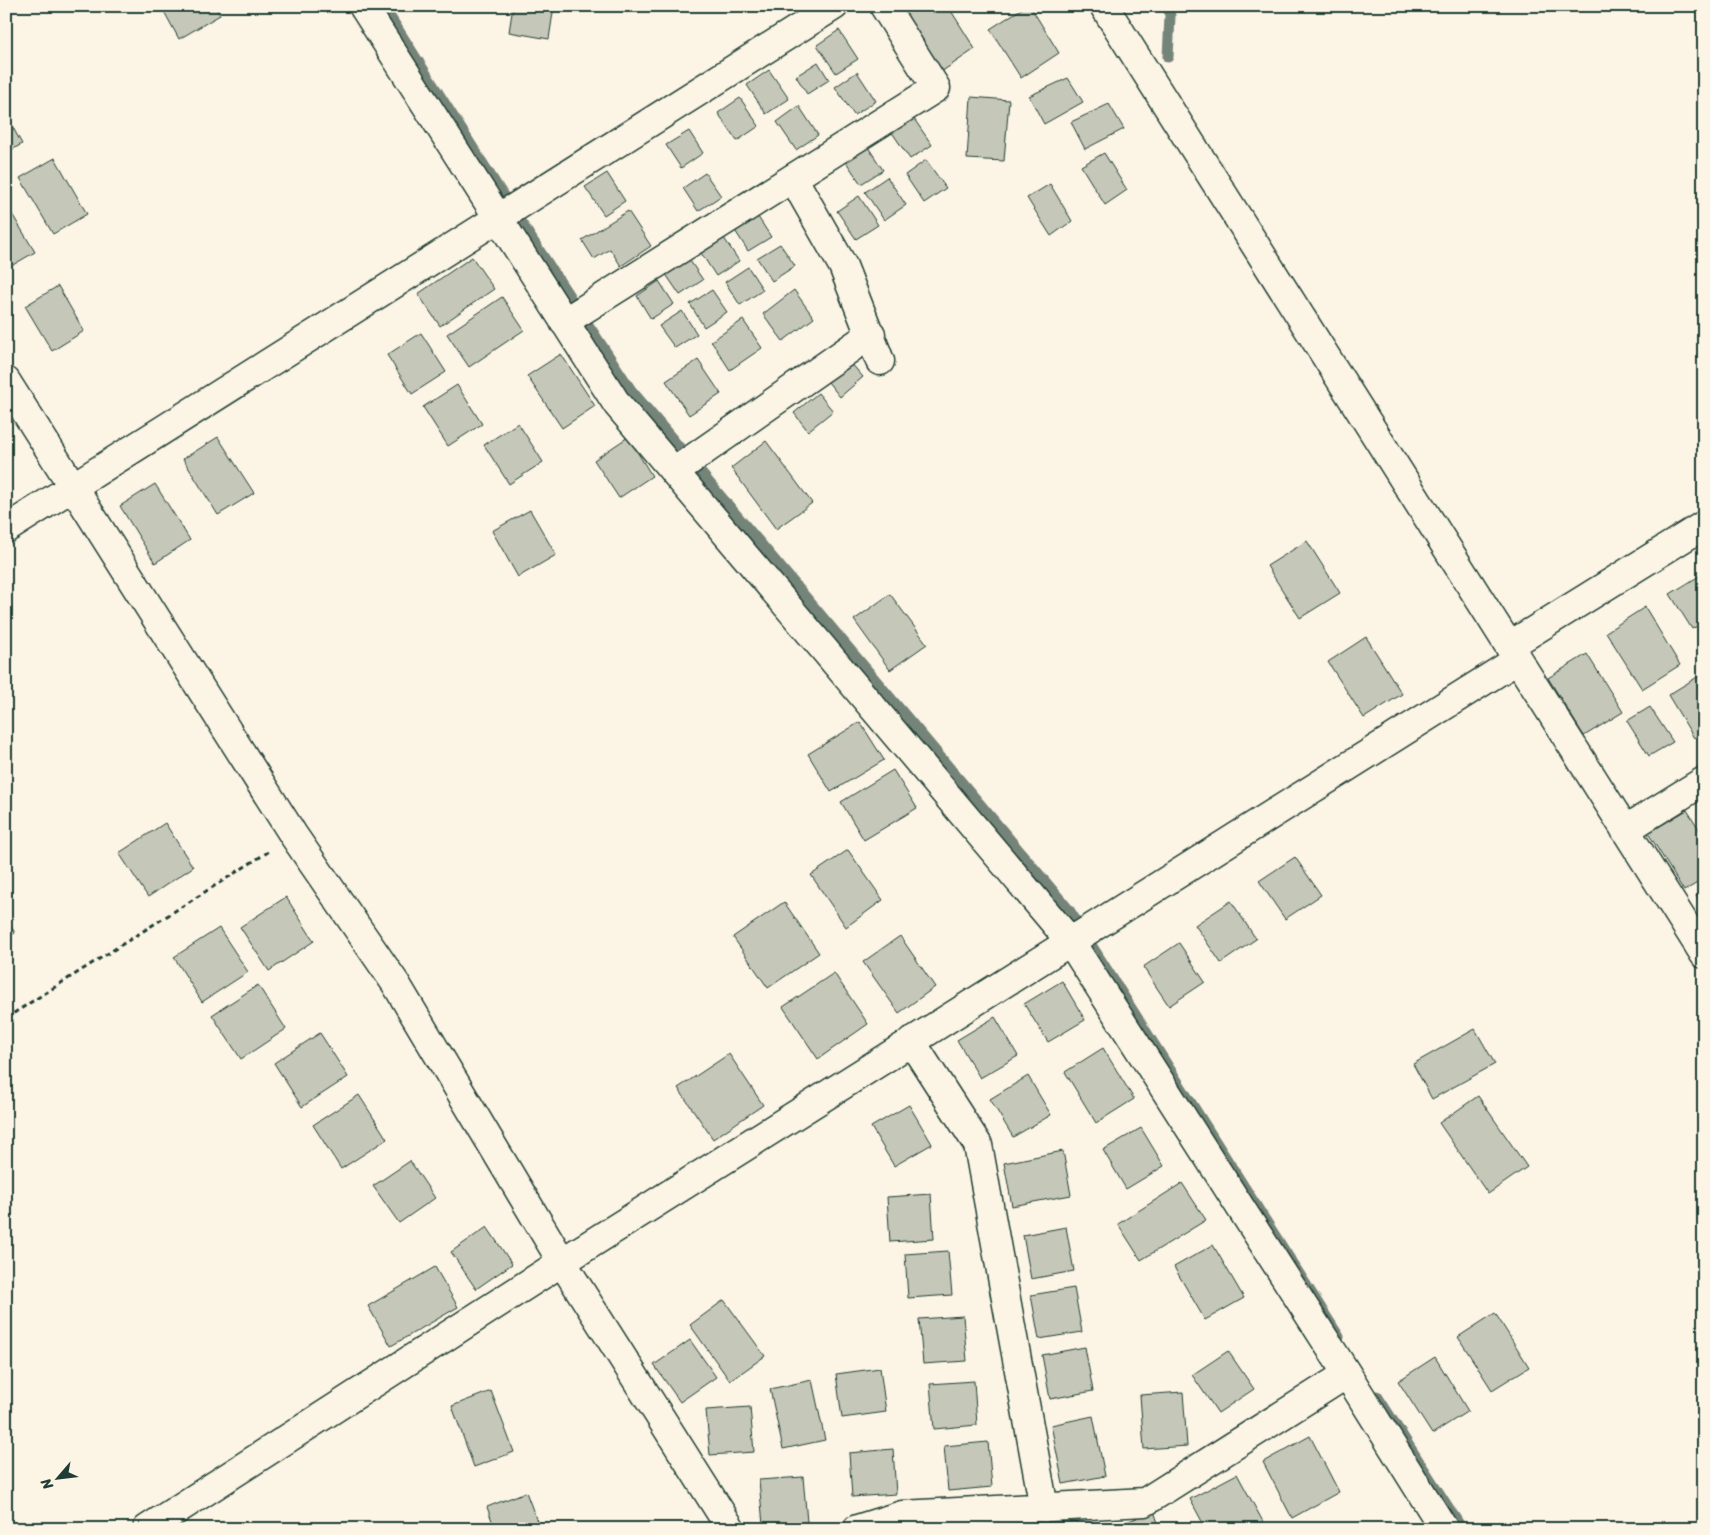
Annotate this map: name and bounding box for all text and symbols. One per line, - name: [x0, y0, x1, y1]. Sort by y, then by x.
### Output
- north arrow: [32, 1452, 82, 1502]
- text: N: [34, 1473, 61, 1495]

